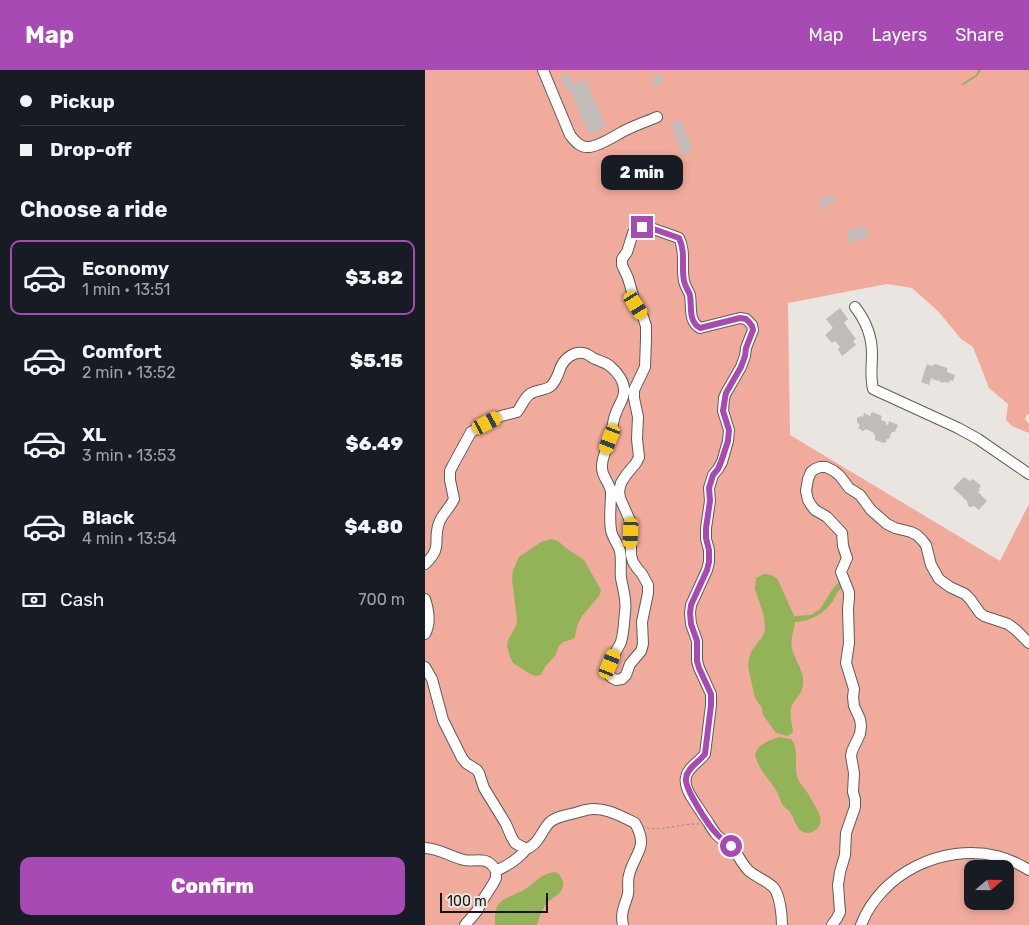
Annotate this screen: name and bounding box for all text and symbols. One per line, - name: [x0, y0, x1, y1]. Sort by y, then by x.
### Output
- text: Map: [25, 21, 74, 49]
- text: Map: [809, 24, 844, 46]
- text: Layers: [872, 24, 927, 46]
- text: Share: [955, 24, 1004, 46]
- text: Pickup: [50, 90, 115, 113]
- text: Drop-off: [50, 138, 132, 161]
- callout: 2 min: [601, 154, 683, 190]
- text: 2 min: [620, 163, 664, 182]
- text: Choose a ride: [20, 196, 167, 223]
- route end: [631, 216, 653, 238]
- icon: car: [22, 255, 67, 300]
- text: Economy: [82, 257, 169, 280]
- text: $3.82: [345, 266, 403, 289]
- text: 1 min · 13:51: [82, 280, 170, 299]
- car: [621, 288, 650, 322]
- icon: car: [22, 338, 67, 383]
- text: Comfort: [82, 340, 162, 363]
- text: $5.15: [350, 349, 403, 372]
- text: 2 min · 13:52: [82, 363, 176, 382]
- car: [470, 409, 503, 437]
- icon: car: [22, 421, 67, 466]
- car: [597, 422, 622, 456]
- text: XL: [82, 423, 106, 446]
- text: $6.49: [346, 432, 403, 455]
- text: 3 min · 13:53: [82, 446, 176, 465]
- icon: car: [22, 504, 67, 549]
- text: Black: [82, 506, 134, 529]
- text: $4.80: [344, 515, 403, 538]
- car: [622, 518, 639, 548]
- text: 4 min · 13:54: [82, 529, 177, 548]
- icon: cash: [20, 586, 48, 614]
- text: Cash: [60, 588, 104, 611]
- text: 700 m: [358, 590, 405, 609]
- car: [597, 647, 622, 681]
- route start: [720, 835, 742, 857]
- button: Confirm: [20, 857, 405, 915]
- north arrow: [964, 860, 1014, 910]
- map controls: [964, 860, 1014, 910]
- scale bar: [440, 890, 547, 913]
- text: 100 m: [447, 893, 487, 910]

